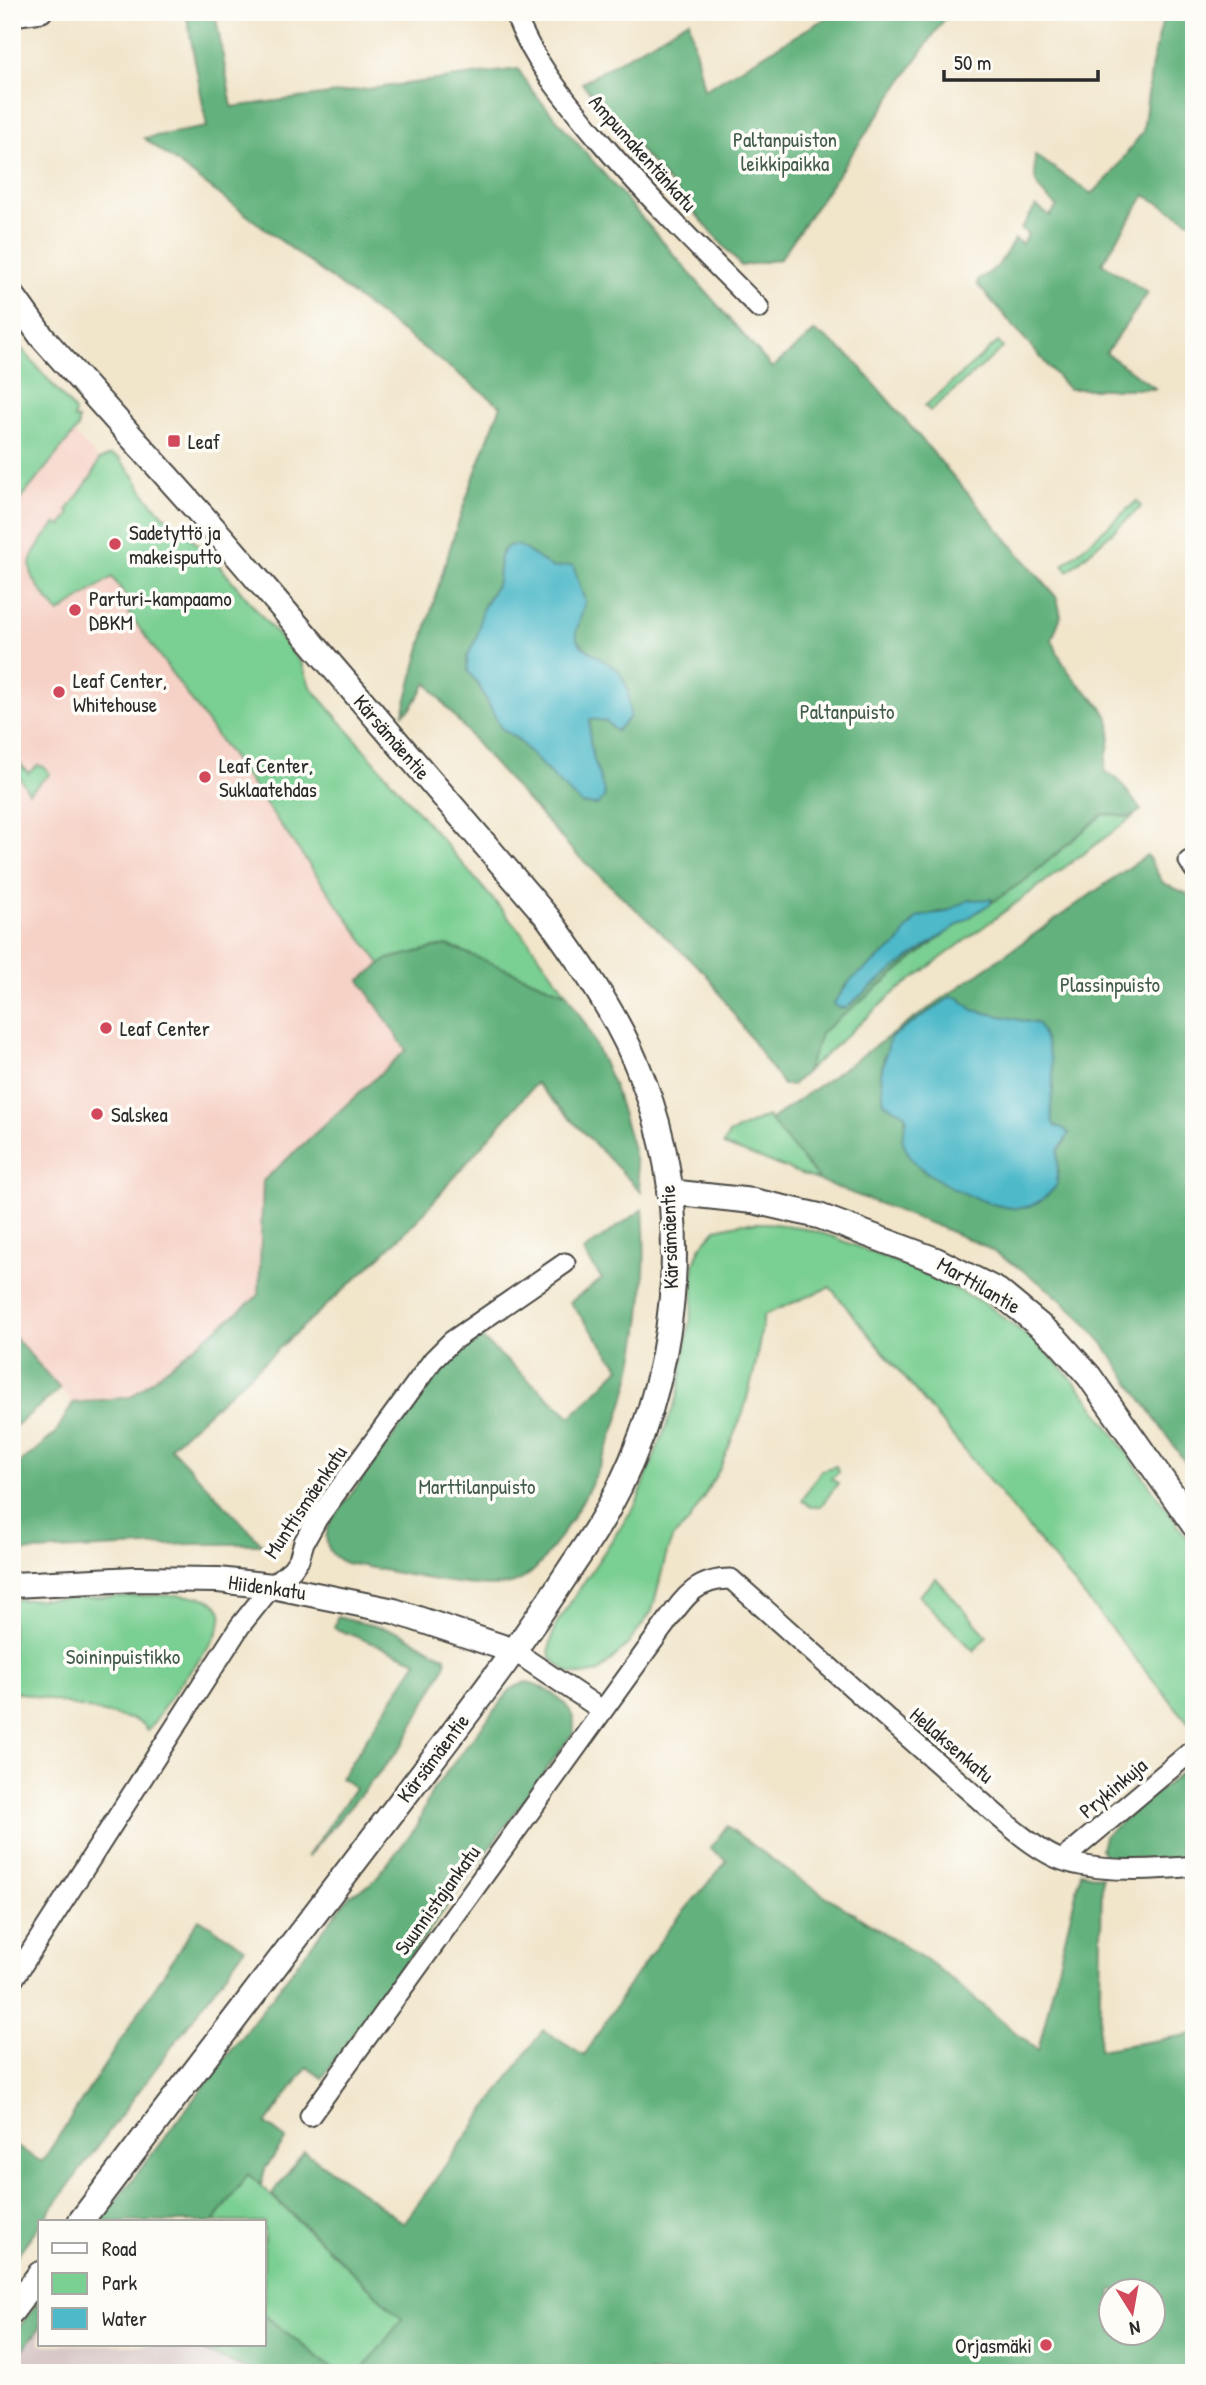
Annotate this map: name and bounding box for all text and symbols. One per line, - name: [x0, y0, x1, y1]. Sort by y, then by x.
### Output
- scale bar: [944, 38, 1098, 82]
- text: 50 m: [954, 48, 991, 77]
- street label: Ampumakentänkatu: [583, 88, 704, 218]
- park label: Paltanpuiston leikkipaikka: [733, 125, 837, 178]
- place label: Leaf: [188, 427, 220, 456]
- marker: Leaf: [166, 433, 182, 449]
- place label: Sadetyttö ja makeisputto: [129, 518, 222, 571]
- marker: Sadetyttö ja makeisputto: [107, 536, 123, 552]
- place label: Parturi-kampaamo DBKM: [89, 584, 232, 637]
- marker: Parturi-kampaamo DBKM: [67, 602, 83, 618]
- place label: Leaf Center, Whitehouse: [73, 666, 167, 719]
- marker: Leaf Center, Whitehouse: [51, 684, 67, 700]
- street label: Kärsämäentie: [347, 688, 437, 786]
- park label: Paltanpuisto: [800, 697, 894, 726]
- place label: Leaf Center, Suklaatehdas: [219, 751, 317, 804]
- marker: Leaf Center, Suklaatehdas: [197, 769, 213, 785]
- park label: Plassinpuisto: [1060, 970, 1160, 999]
- place label: Leaf Center: [120, 1014, 210, 1043]
- marker: Leaf Center: [98, 1020, 114, 1036]
- place label: Salskea: [111, 1100, 168, 1129]
- marker: Salskea: [89, 1106, 105, 1122]
- street label: Kärsämäentie: [653, 1184, 685, 1290]
- street label: Marttilantie: [932, 1250, 1026, 1320]
- street label: Munttismäenkatu: [256, 1439, 354, 1564]
- park label: Marttilanpuisto: [418, 1472, 536, 1501]
- street label: Hiidenkatu: [226, 1567, 308, 1607]
- park label: Soininpuistikko: [66, 1642, 180, 1671]
- street label: Hellaksenkatu: [904, 1700, 1001, 1790]
- street label: Kärsämäentie: [390, 1708, 476, 1808]
- street label: Prykinkuja: [1073, 1751, 1153, 1825]
- street label: Suunnistajankatu: [387, 1839, 487, 1961]
- legend: [38, 2220, 266, 2346]
- text: Road: [102, 2234, 136, 2263]
- text: Park: [102, 2268, 137, 2297]
- north arrow: [1098, 2276, 1168, 2346]
- text: Water: [102, 2304, 147, 2333]
- text: N: [1128, 2315, 1143, 2342]
- place label: Orjasmäki: [955, 2331, 1032, 2360]
- marker: Orjasmäki: [1038, 2337, 1054, 2353]

